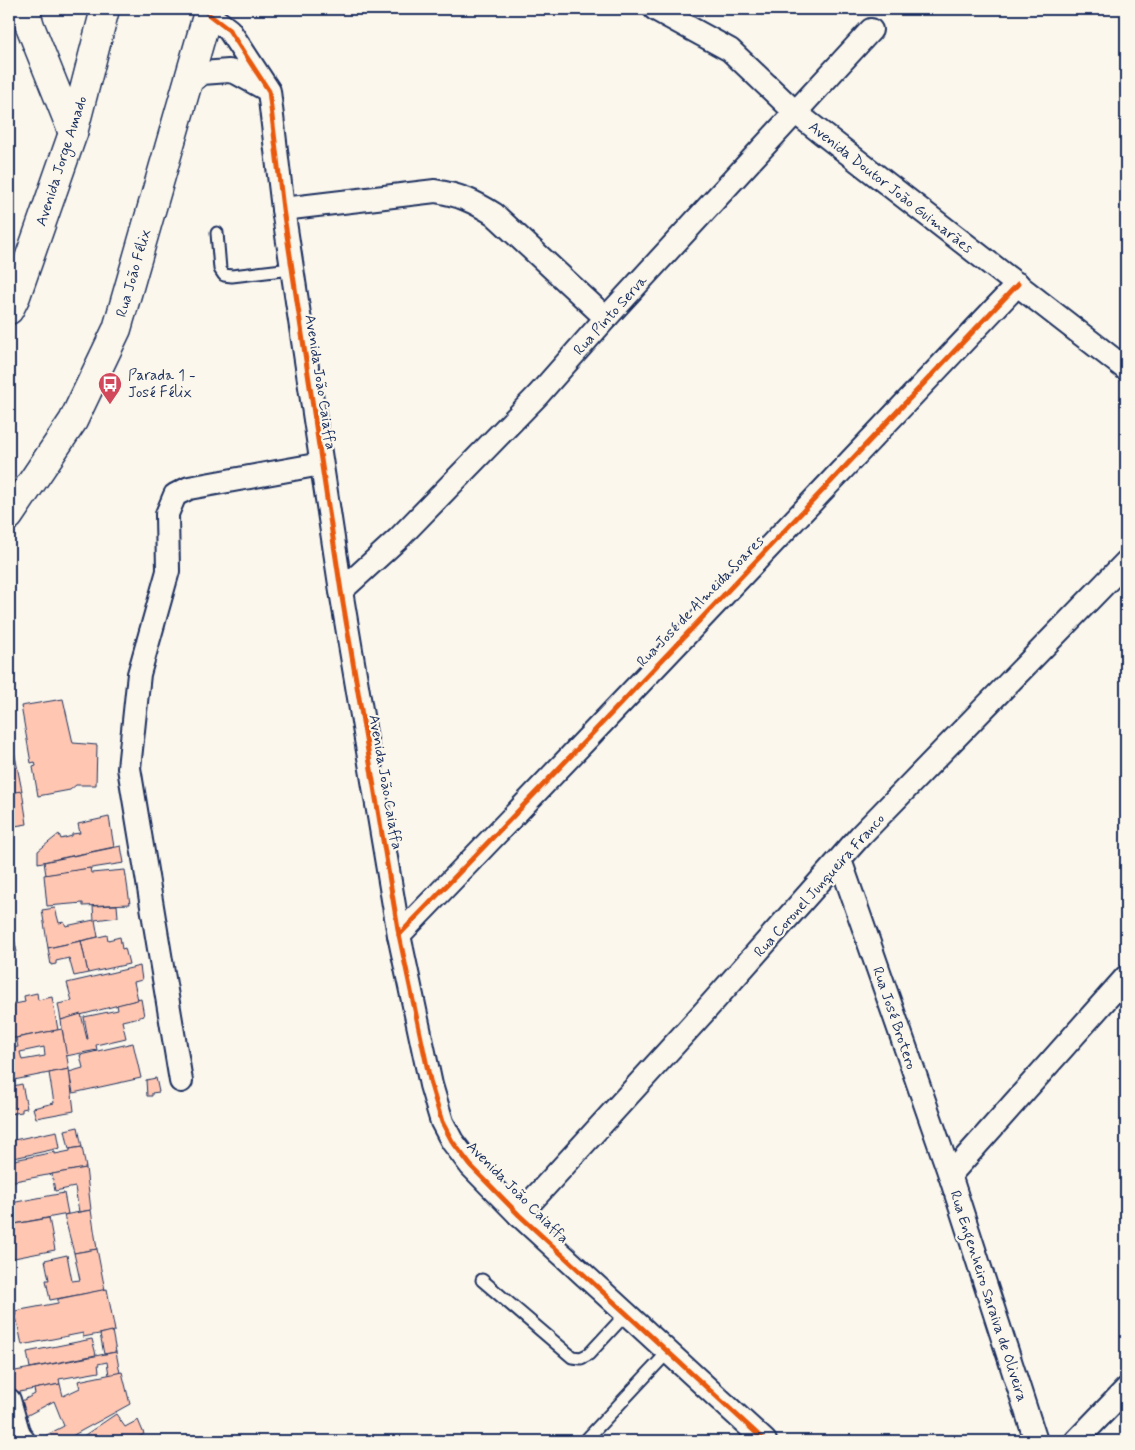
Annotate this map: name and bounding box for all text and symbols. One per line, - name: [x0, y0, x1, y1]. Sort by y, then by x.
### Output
- street label: Avenida Jorge Amado: [31, 94, 93, 229]
- street label: Avenida Doutor João Guimarães: [804, 117, 977, 259]
- street label: Rua João Félix: [112, 226, 156, 320]
- street label: Rua Pinto Serva: [569, 271, 653, 360]
- street label: Avenida João Caiaffa: [299, 313, 341, 451]
- place label: Parada 1 - José Félix: [128, 366, 196, 403]
- bus stop icon: Parada 1 - José Félix: [97, 371, 123, 405]
- street label: Rua José de Almeida Soares: [633, 531, 769, 672]
- street label: Avenida João Caiaffa: [363, 713, 407, 851]
- street label: Rua Coronel Junqueira Franco: [750, 809, 890, 962]
- street label: Rua José Brotero: [867, 964, 921, 1072]
- street label: Avenida João Caiaffa: [462, 1137, 573, 1248]
- street label: Rua Engenheiro Saraiva de Oliveira: [943, 1188, 1032, 1405]

